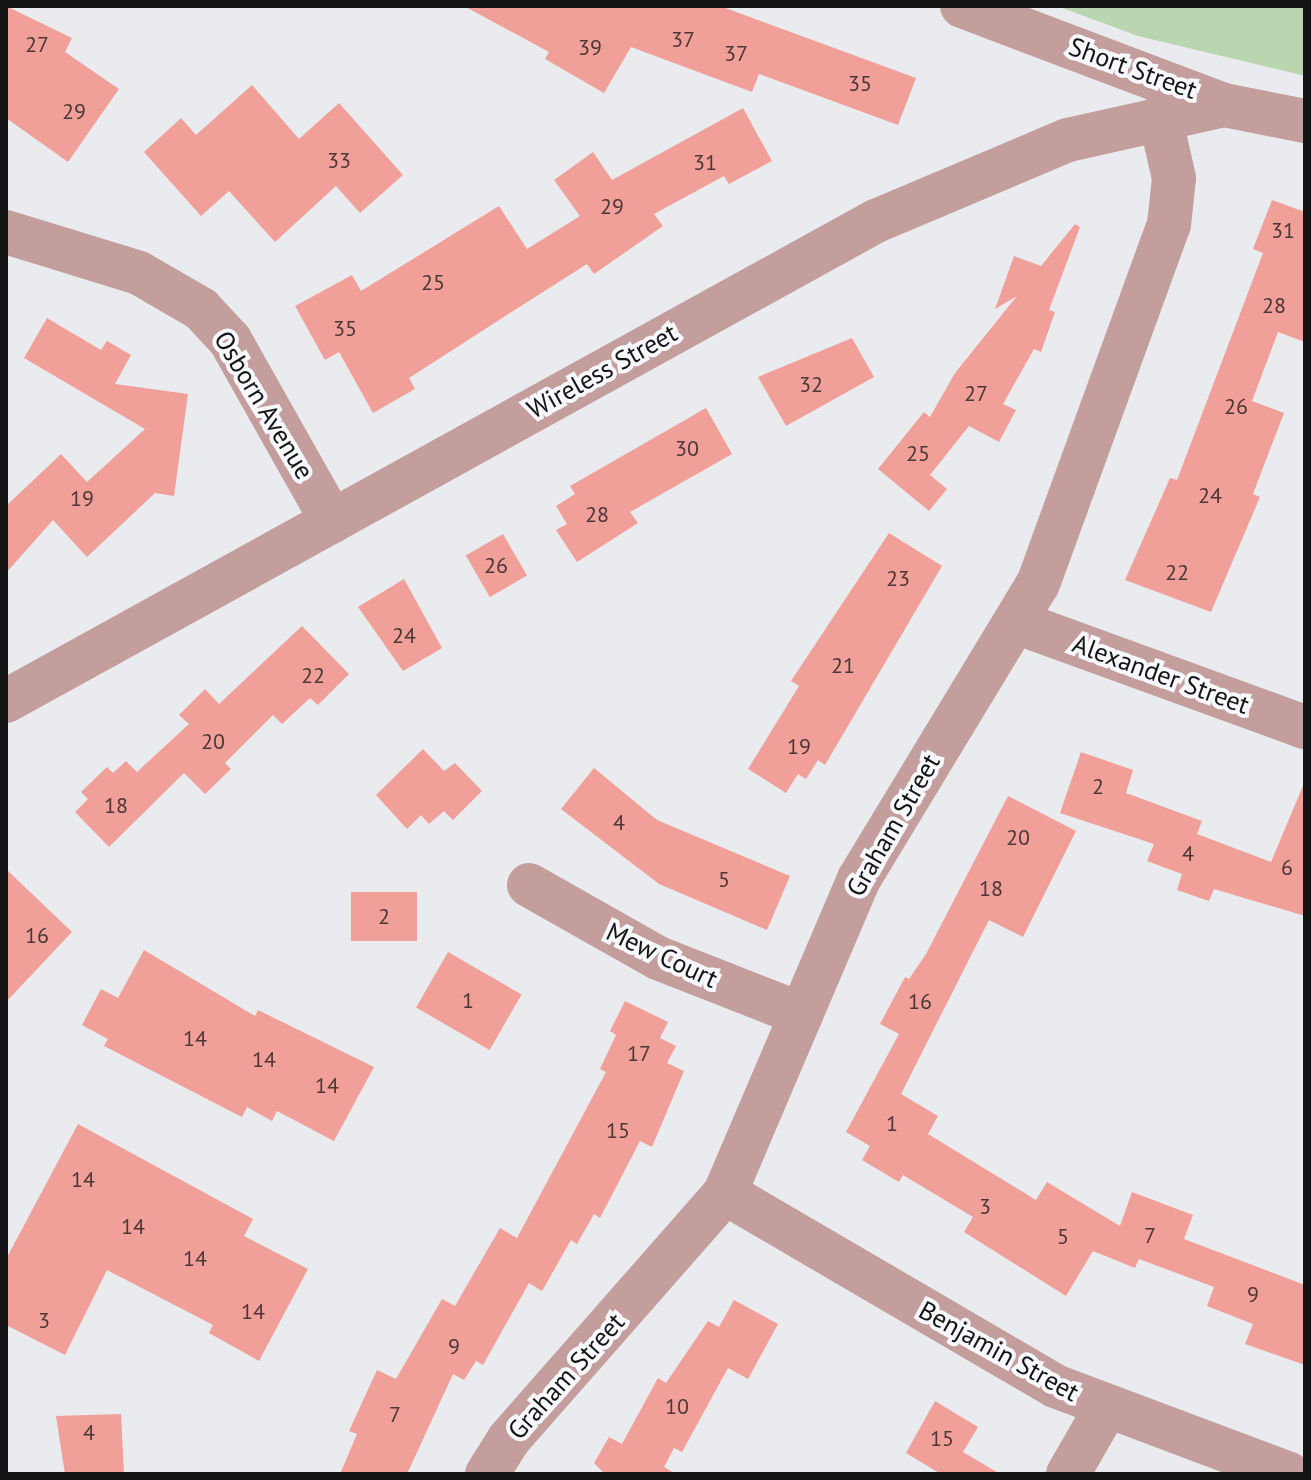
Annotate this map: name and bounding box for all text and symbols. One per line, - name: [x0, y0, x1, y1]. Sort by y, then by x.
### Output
- house number: 37: [671, 27, 695, 53]
- street label: Short Street: [1065, 30, 1201, 106]
- house number: 27: [25, 32, 49, 58]
- house number: 39: [578, 35, 602, 61]
- house number: 37: [724, 41, 748, 67]
- house number: 35: [848, 71, 872, 97]
- house number: 29: [62, 99, 86, 125]
- house number: 33: [327, 148, 351, 174]
- house number: 31: [693, 150, 717, 176]
- house number: 29: [600, 194, 624, 220]
- house number: 31: [1271, 218, 1295, 244]
- house number: 25: [421, 270, 445, 296]
- house number: 28: [1262, 293, 1286, 319]
- house number: 35: [333, 316, 357, 342]
- street label: Wireless Street: [522, 317, 682, 425]
- street label: Osborn Avenue: [207, 325, 321, 485]
- house number: 32: [799, 372, 823, 398]
- house number: 27: [964, 381, 988, 407]
- house number: 26: [1224, 394, 1248, 420]
- house number: 30: [675, 436, 699, 462]
- house number: 25: [906, 441, 930, 467]
- house number: 24: [1198, 483, 1222, 509]
- house number: 19: [70, 486, 94, 512]
- house number: 28: [585, 502, 609, 528]
- house number: 26: [484, 553, 508, 579]
- house number: 22: [1165, 560, 1189, 586]
- house number: 23: [886, 566, 910, 592]
- house number: 24: [392, 623, 416, 649]
- street label: Alexander Street: [1069, 628, 1253, 720]
- house number: 21: [831, 653, 855, 679]
- house number: 22: [301, 663, 325, 689]
- house number: 20: [201, 729, 225, 755]
- house number: 19: [787, 734, 811, 760]
- street label: Graham Street: [840, 748, 946, 902]
- house number: 2: [1092, 774, 1104, 800]
- house number: 18: [104, 793, 128, 819]
- house number: 4: [613, 810, 625, 836]
- house number: 20: [1006, 825, 1030, 851]
- house number: 4: [1182, 841, 1194, 867]
- house number: 6: [1281, 855, 1293, 881]
- house number: 5: [718, 867, 730, 893]
- house number: 18: [979, 876, 1003, 902]
- house number: 2: [378, 904, 390, 930]
- street label: Mew Court: [601, 916, 723, 994]
- house number: 16: [25, 923, 49, 949]
- house number: 1: [462, 988, 474, 1014]
- house number: 16: [908, 989, 932, 1015]
- house number: 14: [183, 1026, 207, 1052]
- house number: 17: [627, 1041, 651, 1067]
- house number: 14: [252, 1047, 276, 1073]
- house number: 14: [315, 1073, 339, 1099]
- house number: 1: [886, 1111, 898, 1137]
- house number: 15: [606, 1118, 630, 1144]
- house number: 14: [71, 1167, 95, 1193]
- house number: 3: [979, 1194, 991, 1220]
- house number: 14: [121, 1214, 145, 1240]
- house number: 7: [1144, 1223, 1156, 1249]
- house number: 5: [1057, 1224, 1069, 1250]
- house number: 14: [183, 1246, 207, 1272]
- house number: 9: [1247, 1282, 1259, 1308]
- street label: Benjamin Street: [914, 1294, 1084, 1408]
- house number: 14: [241, 1299, 265, 1325]
- street label: Graham Street: [501, 1306, 631, 1446]
- house number: 3: [38, 1308, 50, 1334]
- house number: 9: [448, 1334, 460, 1360]
- house number: 10: [665, 1394, 689, 1420]
- house number: 7: [389, 1402, 401, 1428]
- house number: 4: [83, 1420, 95, 1446]
- house number: 15: [930, 1426, 954, 1452]

